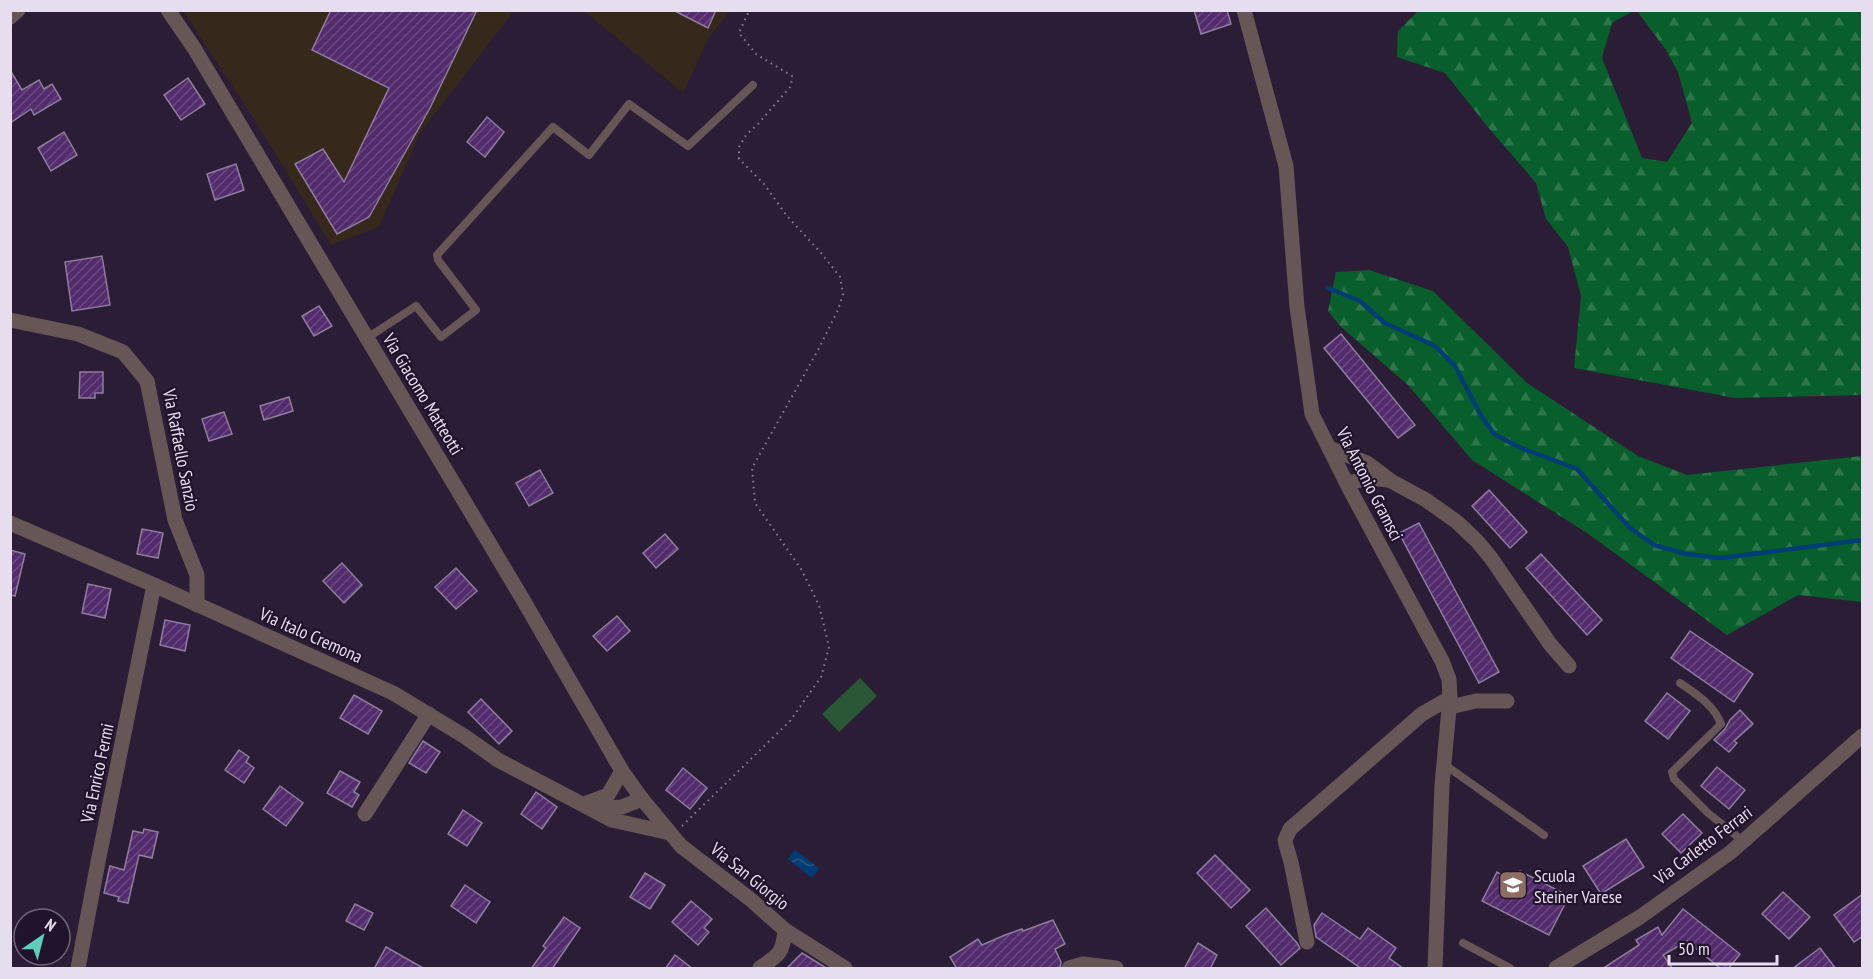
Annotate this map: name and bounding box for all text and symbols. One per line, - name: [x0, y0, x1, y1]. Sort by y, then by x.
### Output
- street label: Via Giacomo Matteotti: [377, 328, 468, 459]
- street label: Via Raffaello Sanzio: [158, 386, 204, 513]
- street label: Via Antonio Gramsci: [1331, 423, 1408, 545]
- street label: Via Italo Cremona: [255, 602, 366, 668]
- street label: Via Enrico Fermi: [75, 721, 119, 826]
- street label: Via Carletto Ferrari: [1648, 801, 1757, 890]
- street label: Via San Giorgio: [705, 837, 794, 915]
- place label: Scuola Steiner Varese: [1534, 864, 1622, 908]
- school or university icon: Scuola Steiner Varese: [1497, 869, 1529, 901]
- north arrow: [12, 907, 72, 967]
- text: N: [41, 914, 60, 935]
- scale bar: [1669, 928, 1777, 966]
- text: 50 m: [1678, 937, 1710, 960]

